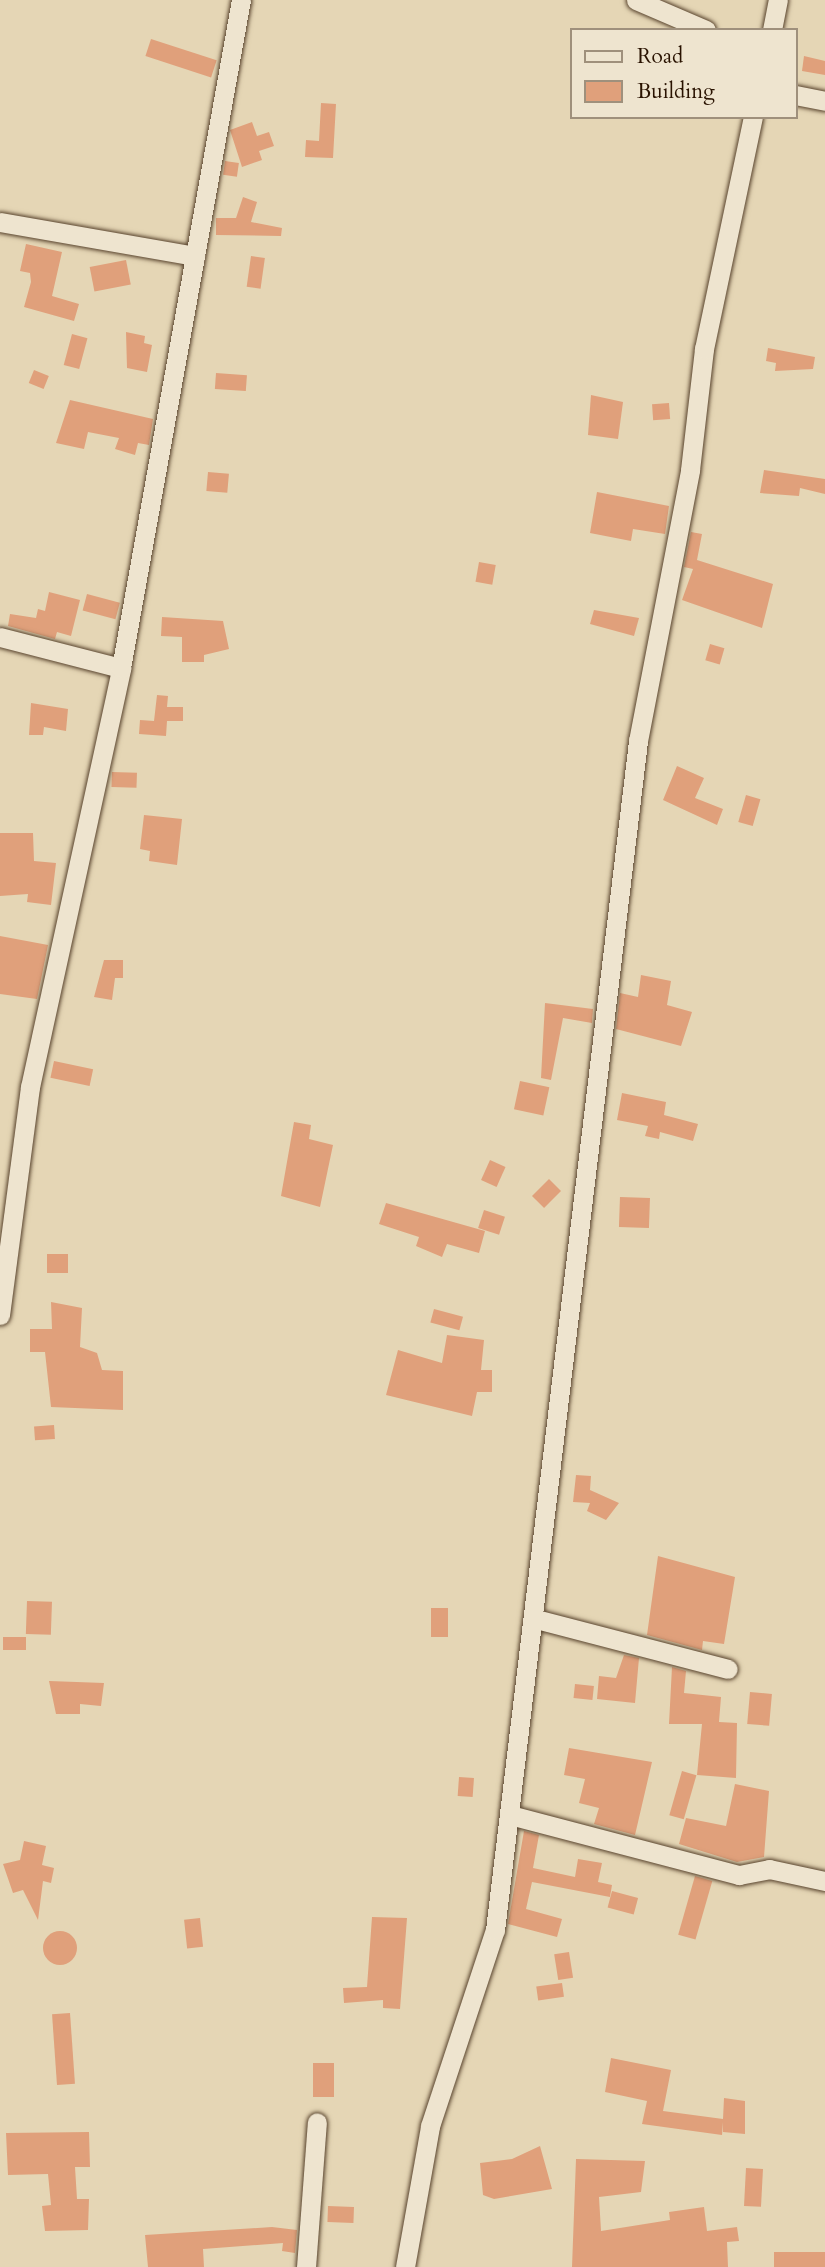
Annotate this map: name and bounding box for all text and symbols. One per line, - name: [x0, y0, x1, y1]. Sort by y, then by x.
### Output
- legend: [570, 28, 797, 119]
- text: Road: [637, 42, 683, 71]
- text: Building: [637, 77, 715, 106]

